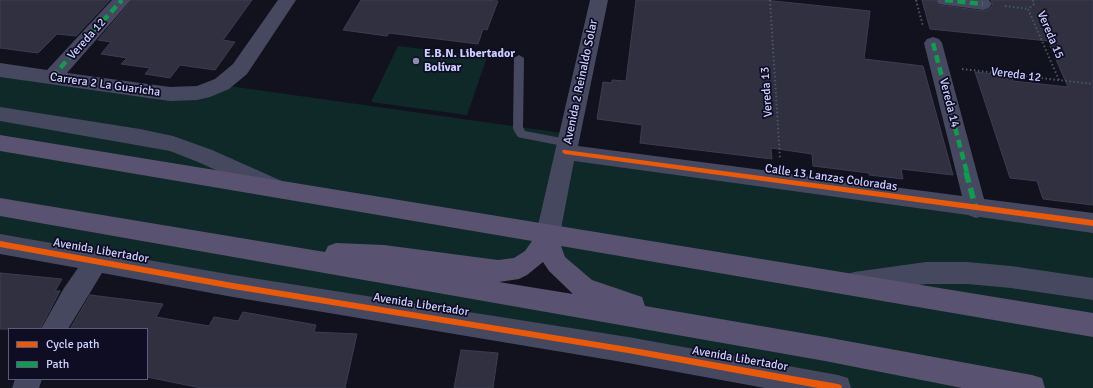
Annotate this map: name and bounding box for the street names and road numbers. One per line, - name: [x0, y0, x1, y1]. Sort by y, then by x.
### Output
- street label: Vereda 15: [1034, 9, 1066, 61]
- street label: Vereda 12: [65, 15, 109, 63]
- street label: Avenida 2 Reinaldo Solar: [561, 18, 601, 146]
- street label: Vereda 12: [990, 65, 1042, 85]
- street label: Vereda 13: [758, 66, 776, 118]
- street label: Carrera 2 La Guaricha: [49, 70, 161, 100]
- street label: Vereda 14: [936, 77, 962, 129]
- street label: Calle 13 Lanzas Coloradas: [764, 162, 898, 194]
- street label: Avenida Libertador: [52, 235, 150, 267]
- street label: Avenida Libertador: [372, 290, 470, 320]
- street label: Avenida Libertador: [691, 343, 789, 375]

